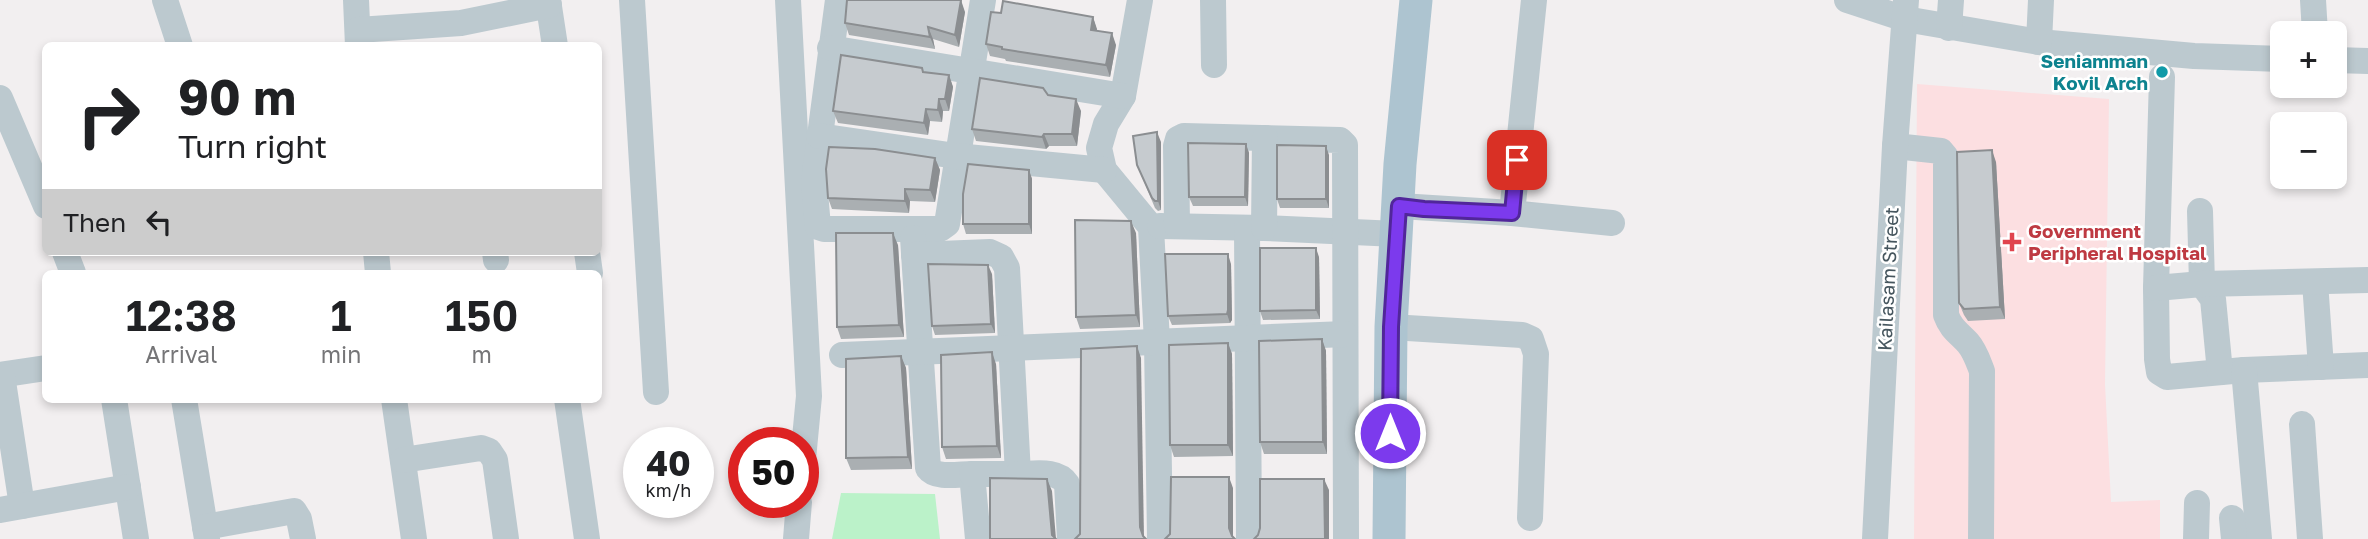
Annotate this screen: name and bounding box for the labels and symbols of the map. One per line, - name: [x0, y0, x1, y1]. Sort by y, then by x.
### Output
- place label: Seniamman Kovil Arch: [2041, 49, 2148, 94]
- marker: Seniamman Kovil Arch: [2154, 64, 2170, 80]
- pin: [1487, 130, 1547, 190]
- street label: Kailasam Street: [1872, 206, 1903, 352]
- place label: Government Peripheral Hospital: [2028, 219, 2206, 264]
- marker: Government Peripheral Hospital: [2002, 232, 2022, 252]
- position arrow: [1353, 396, 1427, 470]
- speed limit sign: 50: [728, 427, 819, 518]

